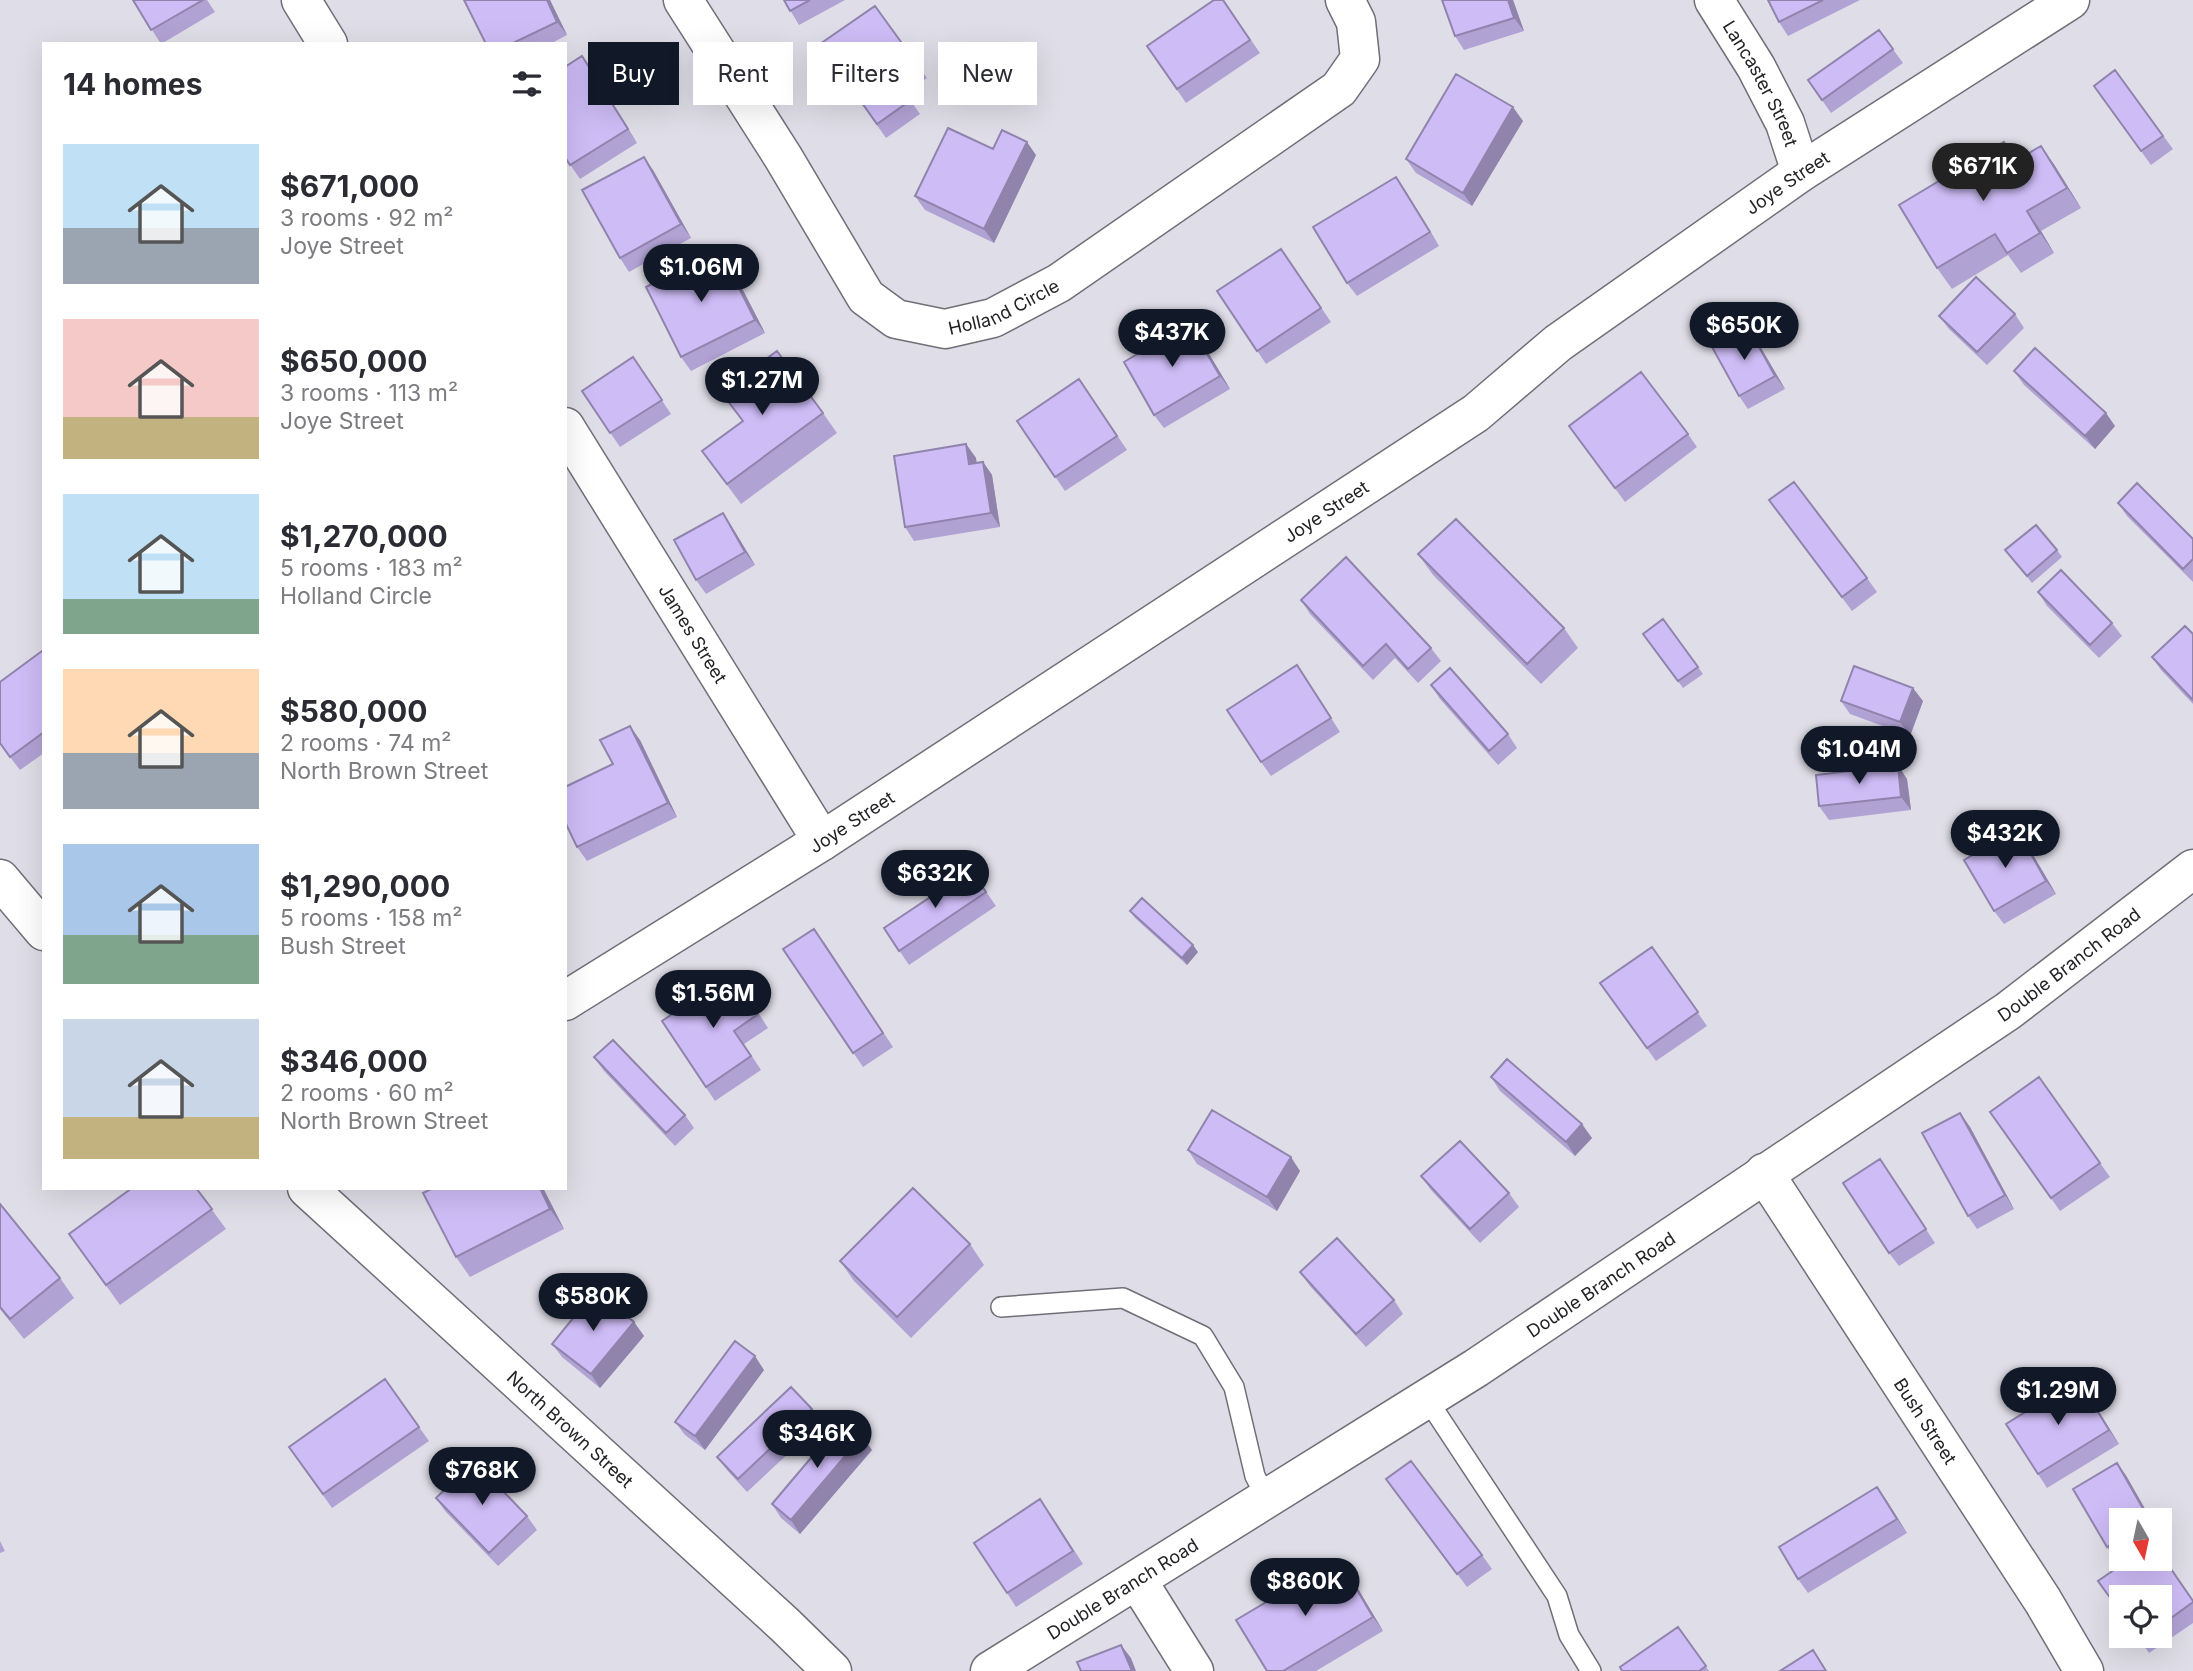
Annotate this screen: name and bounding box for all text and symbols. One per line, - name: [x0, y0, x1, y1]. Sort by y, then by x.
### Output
- street label: Lancaster Street: [1719, 16, 1802, 149]
- chip: Buy: [588, 42, 679, 105]
- chip: Rent: [693, 42, 793, 105]
- chip: Filters: [807, 42, 924, 105]
- chip: New: [938, 42, 1037, 105]
- icon: filters: [508, 65, 546, 103]
- text: 14 homes: [63, 66, 202, 102]
- pin: $671K: [1934, 144, 2032, 203]
- street label: Joye Street: [1741, 146, 1833, 218]
- text: $671K: [1948, 152, 2018, 180]
- text: $671,000: [280, 168, 419, 204]
- icon: home: [119, 172, 203, 256]
- text: 3 rooms · 92 m²: [280, 204, 453, 232]
- text: Joye Street: [280, 232, 404, 260]
- pin: $1.06M: [644, 244, 758, 304]
- text: $1.06M: [659, 253, 743, 281]
- street label: Holland Circle: [946, 274, 1063, 338]
- pin: $650K: [1695, 302, 1793, 362]
- pin: $437K: [1123, 310, 1221, 369]
- text: $650K: [1706, 311, 1782, 339]
- text: $437K: [1134, 318, 1210, 346]
- text: $650,000: [280, 343, 427, 379]
- icon: home: [119, 347, 203, 431]
- pin: $1.27M: [705, 358, 819, 417]
- text: $1.27M: [721, 366, 803, 394]
- text: 3 rooms · 113 m²: [280, 379, 458, 407]
- text: Joye Street: [280, 407, 404, 435]
- street label: Joye Street: [1280, 476, 1372, 547]
- text: $1,270,000: [280, 518, 448, 554]
- icon: home: [119, 522, 203, 606]
- text: 5 rooms · 183 m²: [280, 554, 463, 582]
- street label: James Street: [655, 580, 732, 687]
- text: Holland Circle: [280, 582, 432, 610]
- text: $580,000: [280, 693, 428, 729]
- icon: home: [119, 697, 203, 781]
- pin: $1.04M: [1802, 726, 1916, 786]
- text: 2 rooms · 74 m²: [280, 729, 452, 757]
- text: $1.04M: [1817, 735, 1901, 763]
- text: North Brown Street: [280, 757, 488, 785]
- street label: Joye Street: [805, 786, 898, 857]
- pin: $432K: [1956, 810, 2054, 870]
- text: $432K: [1967, 819, 2043, 847]
- pin: $632K: [886, 850, 984, 910]
- text: $632K: [897, 859, 973, 887]
- text: $1,290,000: [280, 868, 450, 904]
- icon: home: [119, 872, 203, 956]
- street label: Double Branch Road: [1993, 903, 2144, 1026]
- text: 5 rooms · 158 m²: [280, 904, 463, 932]
- text: Bush Street: [280, 932, 406, 960]
- pin: $1.56M: [656, 970, 770, 1030]
- text: $1.56M: [671, 979, 755, 1007]
- text: $346,000: [280, 1043, 428, 1079]
- icon: home: [119, 1047, 203, 1131]
- text: 2 rooms · 60 m²: [280, 1079, 454, 1107]
- text: North Brown Street: [280, 1107, 488, 1135]
- street label: Double Branch Road: [1523, 1227, 1679, 1342]
- pin: $580K: [544, 1274, 642, 1333]
- text: $580K: [555, 1282, 631, 1310]
- street label: North Brown Street: [503, 1366, 638, 1492]
- pin: $1.29M: [2001, 1368, 2115, 1427]
- street label: Bush Street: [1890, 1374, 1961, 1468]
- text: $1.29M: [2016, 1376, 2100, 1404]
- pin: $346K: [768, 1410, 866, 1470]
- text: $346K: [779, 1419, 855, 1447]
- pin: $768K: [433, 1448, 531, 1507]
- text: $768K: [445, 1456, 519, 1484]
- north arrow: [2109, 1508, 2172, 1572]
- map controls: [2109, 1508, 2172, 1648]
- street label: Double Branch Road: [1043, 1533, 1202, 1643]
- pin: $860K: [1256, 1558, 1354, 1618]
- text: $860K: [1266, 1567, 1344, 1595]
- button: locate: [2109, 1585, 2172, 1648]

